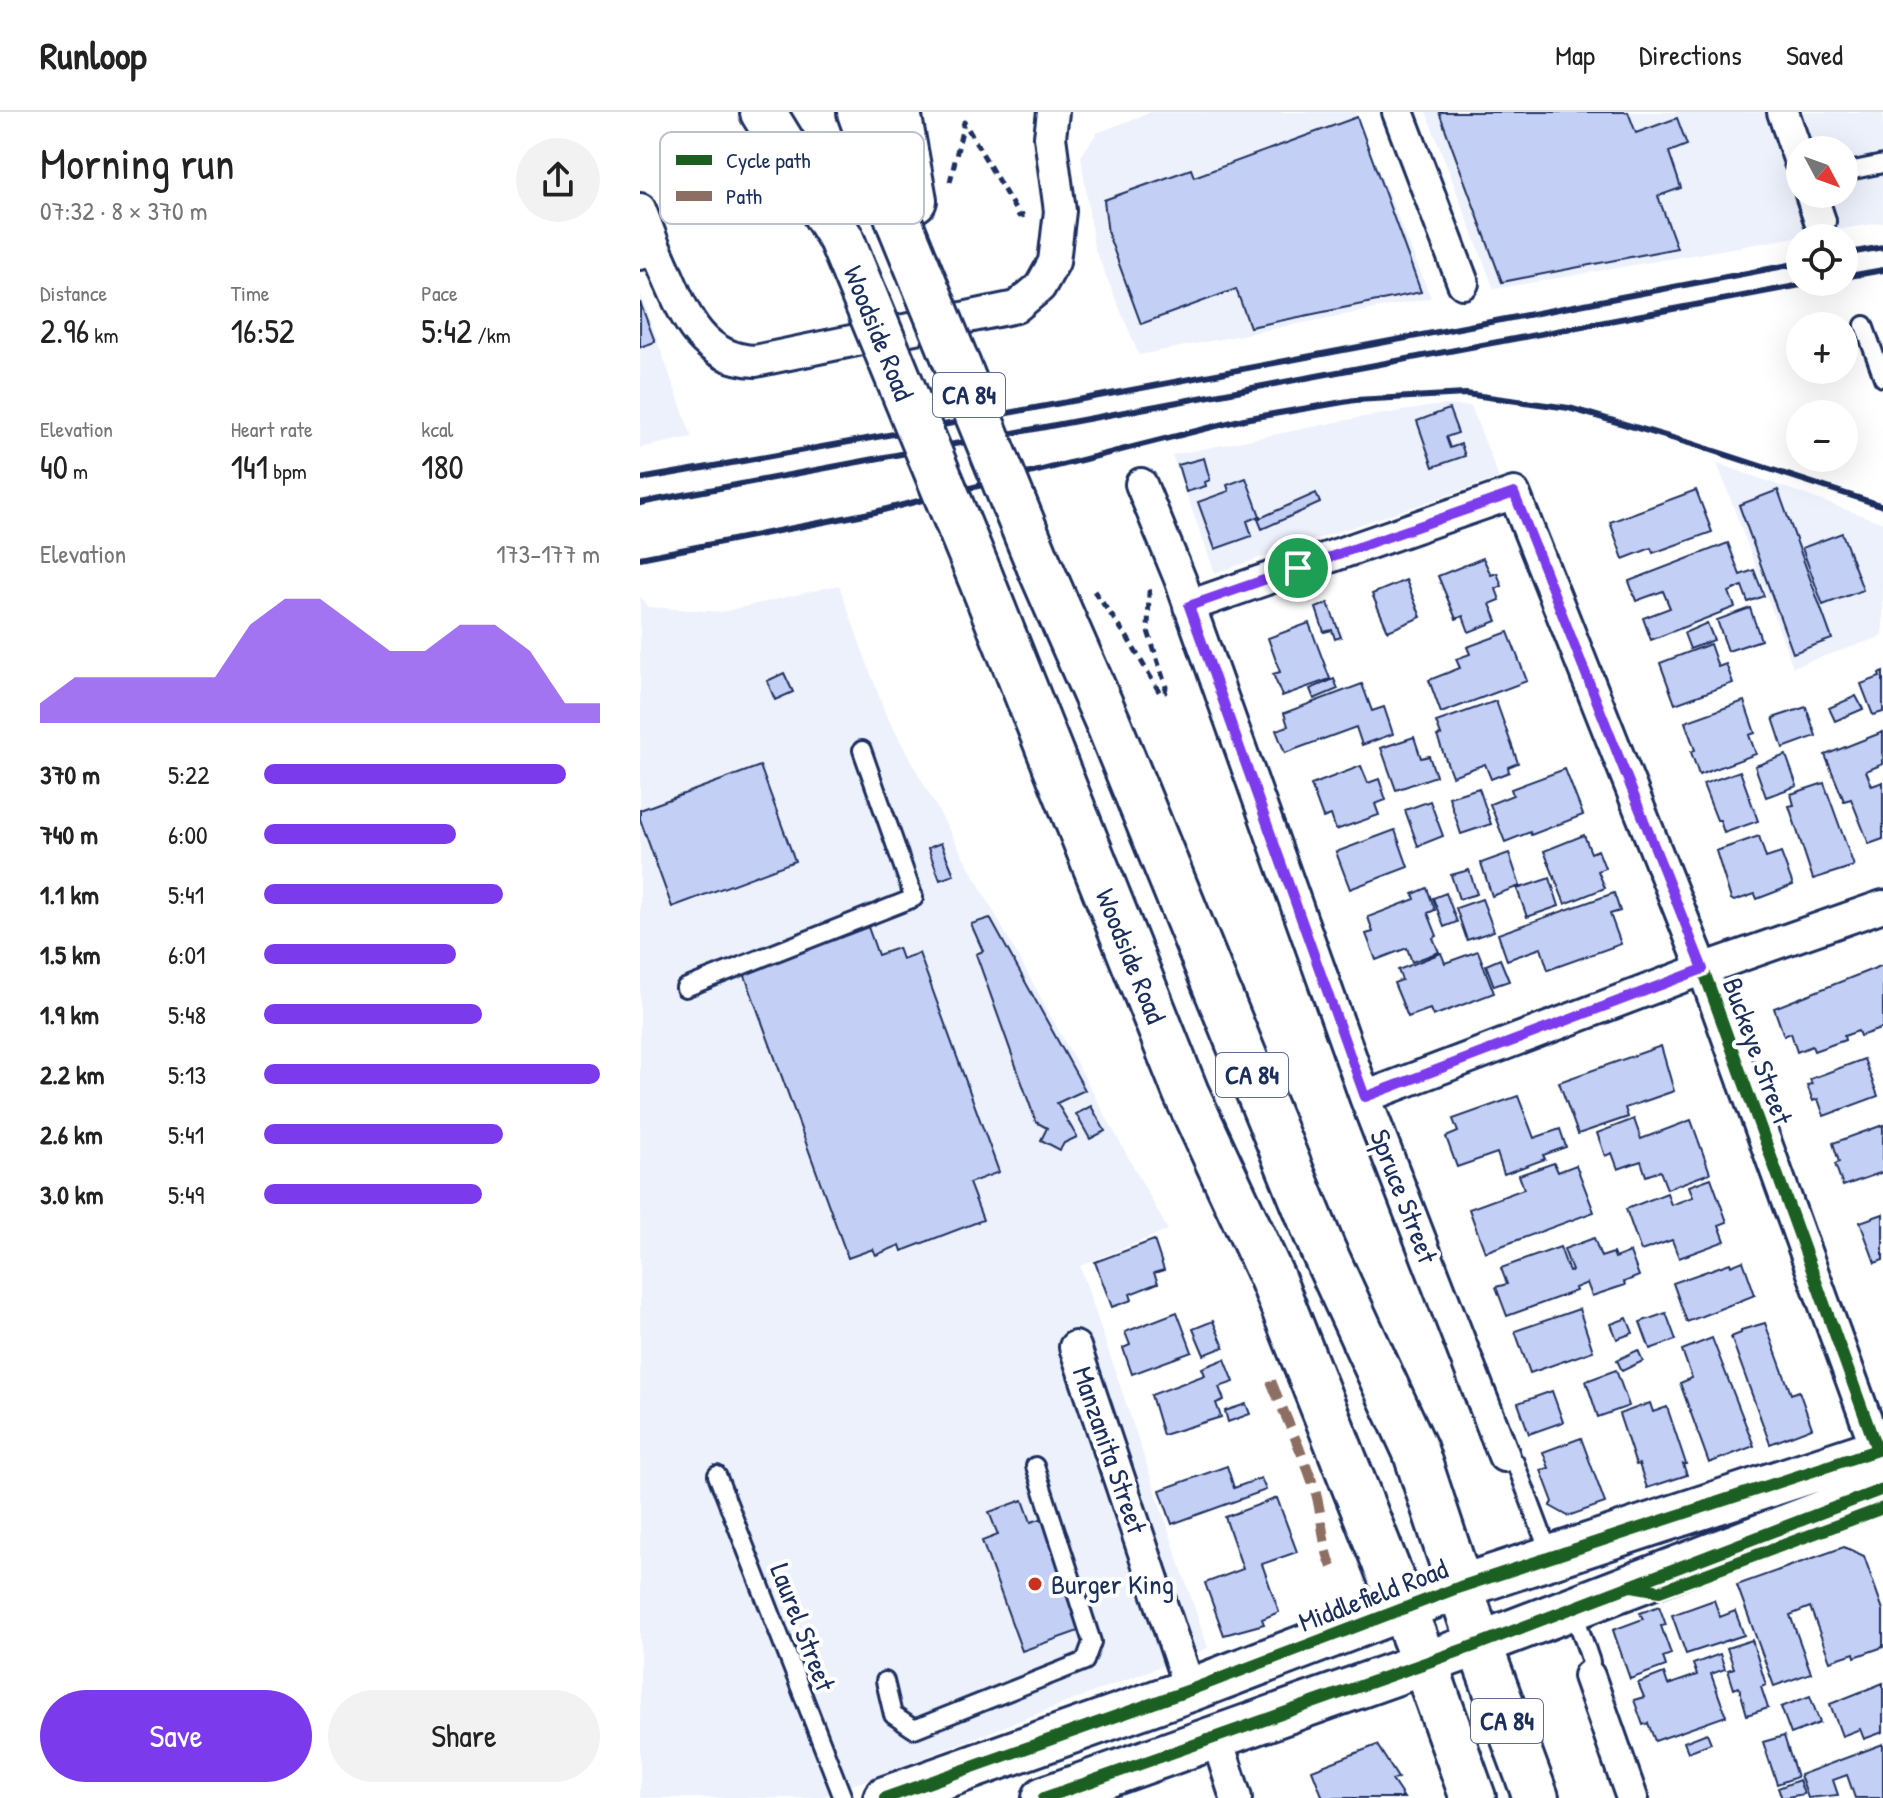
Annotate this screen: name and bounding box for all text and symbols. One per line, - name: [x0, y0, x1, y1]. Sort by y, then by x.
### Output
- text: Runloop: [40, 29, 147, 81]
- text: Map: [1555, 36, 1595, 74]
- text: Directions: [1639, 36, 1742, 74]
- text: Saved: [1786, 36, 1843, 74]
- legend: [660, 132, 924, 224]
- text: Morning run: [40, 133, 235, 193]
- north arrow: [1786, 136, 1858, 208]
- map controls: [1786, 136, 1858, 472]
- button: share: [516, 138, 600, 222]
- text: Cycle path: [726, 145, 810, 175]
- text: Path: [726, 181, 762, 211]
- text: 07:32 · 8 × 370 m: [40, 193, 207, 228]
- button: locate: [1786, 224, 1858, 296]
- street label: Woodside Road: [835, 260, 923, 406]
- text: Distance: [40, 278, 107, 308]
- text: Time: [231, 278, 270, 308]
- text: Pace: [421, 278, 458, 308]
- text: 2.96: [40, 308, 89, 354]
- text: 16:52: [231, 308, 295, 354]
- text: 5:42: [421, 308, 472, 354]
- button: +: [1786, 312, 1858, 384]
- text: km: [89, 320, 118, 350]
- text: /km: [472, 320, 511, 350]
- road number: CA 84: [933, 373, 1005, 417]
- button: −: [1786, 400, 1858, 472]
- text: Elevation: [40, 414, 113, 444]
- text: Heart rate: [231, 414, 313, 444]
- text: kcal: [421, 414, 453, 444]
- text: 40: [40, 444, 68, 490]
- text: 141: [231, 444, 268, 490]
- text: 180: [421, 444, 464, 490]
- text: m: [68, 456, 88, 486]
- text: bpm: [268, 456, 307, 486]
- pin: [1264, 534, 1332, 602]
- text: Elevation: [40, 536, 126, 571]
- text: 173–177 m: [496, 536, 600, 571]
- icon: arrive: [1276, 546, 1320, 590]
- text: 370 m: [40, 757, 100, 792]
- text: 5:22: [168, 757, 209, 792]
- text: 740 m: [40, 817, 98, 852]
- text: 6:00: [168, 817, 208, 852]
- text: 1.1 km: [40, 877, 99, 912]
- text: 5:41: [168, 877, 204, 912]
- street label: Woodside Road: [1087, 883, 1175, 1029]
- text: 1.5 km: [40, 937, 100, 972]
- text: 6:01: [168, 937, 206, 972]
- street label: Buckeye Street: [1714, 972, 1802, 1130]
- text: 1.9 km: [40, 997, 99, 1032]
- text: 5:48: [168, 997, 206, 1032]
- road number: CA 84: [1216, 1053, 1288, 1097]
- text: 2.2 km: [40, 1057, 104, 1092]
- text: 5:13: [168, 1057, 206, 1092]
- text: 2.6 km: [40, 1117, 103, 1152]
- text: 5:41: [168, 1117, 204, 1152]
- street label: Spruce Street: [1361, 1124, 1447, 1269]
- text: 3.0 km: [40, 1177, 103, 1212]
- text: 5:49: [168, 1177, 204, 1212]
- street label: Manzanita Street: [1064, 1361, 1156, 1539]
- street label: Middlefield Road: [1293, 1549, 1453, 1641]
- street label: Laurel Street: [761, 1558, 845, 1697]
- place label: Burger King: [1051, 1565, 1174, 1603]
- marker: Burger King: [1026, 1575, 1044, 1593]
- button: Save: [40, 1690, 312, 1782]
- button: Share: [328, 1690, 600, 1782]
- road number: CA 84: [1471, 1699, 1543, 1743]

